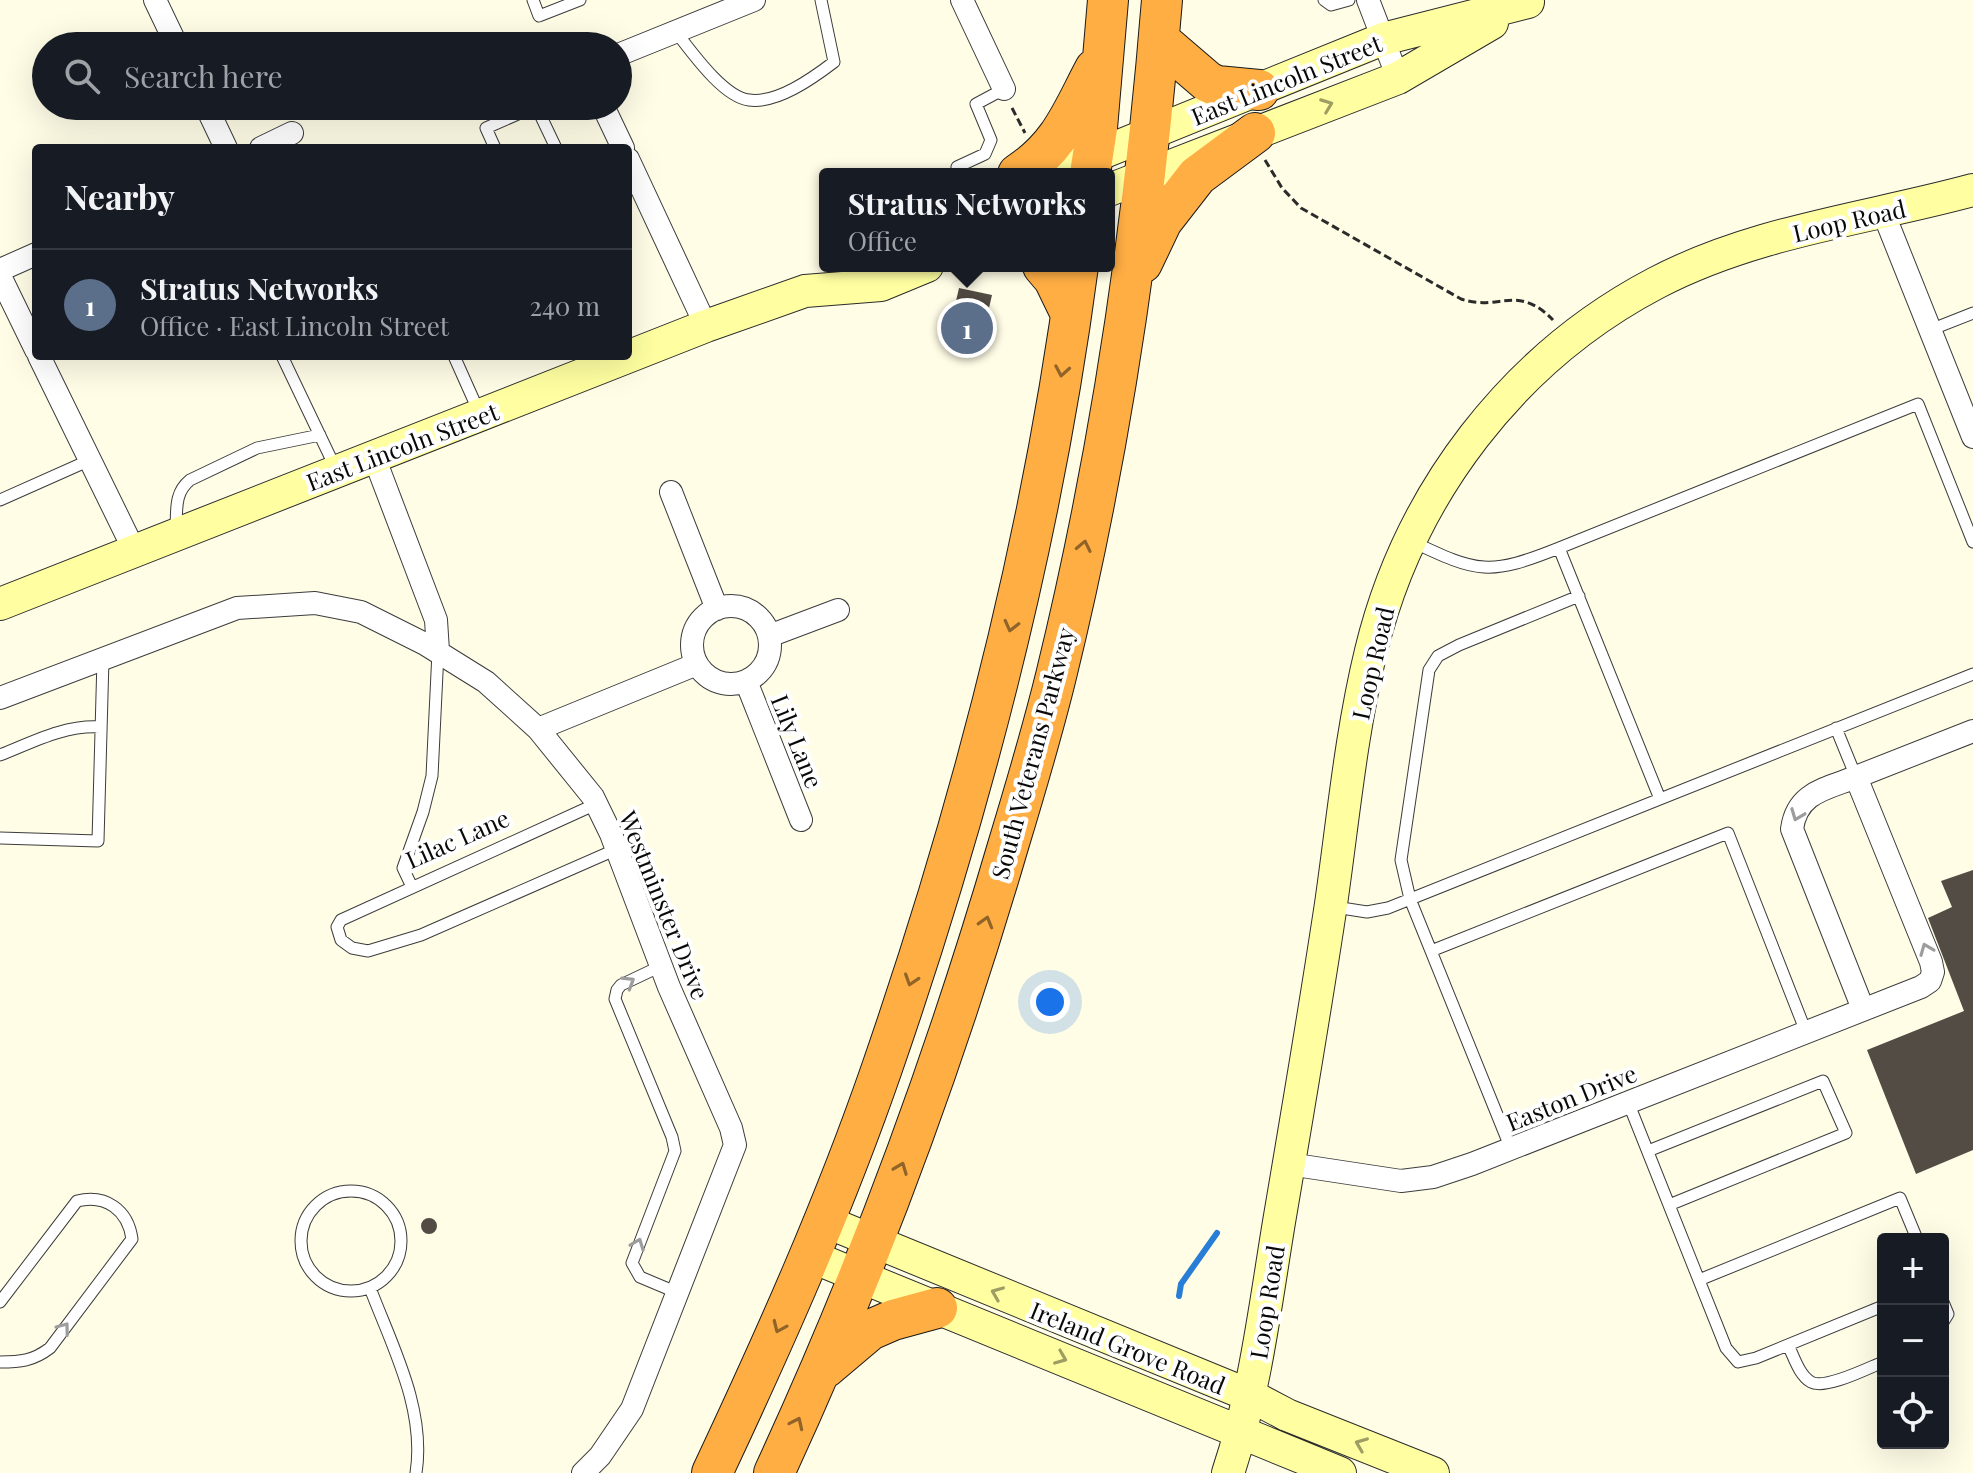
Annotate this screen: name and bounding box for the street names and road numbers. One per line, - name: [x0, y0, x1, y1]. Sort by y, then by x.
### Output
- street label: East Lincoln Street: [1186, 26, 1387, 132]
- street label: Loop Road: [1789, 191, 1909, 249]
- street label: East Lincoln Street: [302, 395, 503, 497]
- street label: Loop Road: [1343, 603, 1401, 723]
- street label: South Veterans Parkway: [983, 624, 1081, 882]
- street label: Lily Lane: [765, 690, 831, 792]
- street label: Lilac Lane: [400, 801, 514, 875]
- street label: Westminster Drive: [612, 805, 717, 1004]
- street label: Easton Drive: [1501, 1056, 1641, 1138]
- street label: Loop Road: [1241, 1243, 1291, 1361]
- street label: Ireland Grove Road: [1026, 1293, 1230, 1401]

